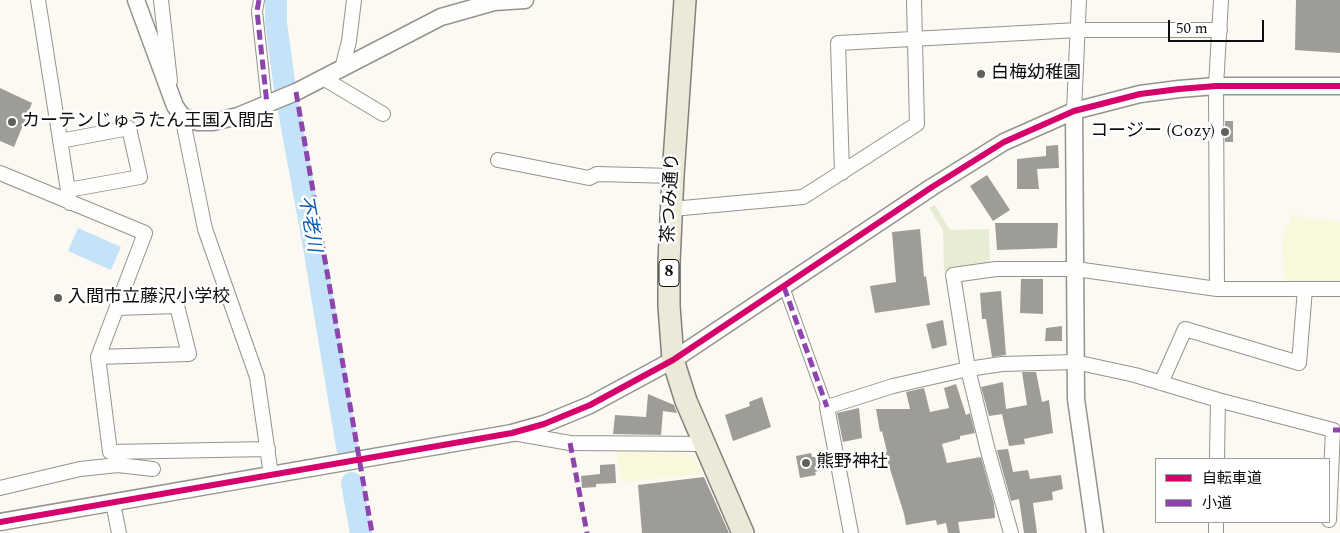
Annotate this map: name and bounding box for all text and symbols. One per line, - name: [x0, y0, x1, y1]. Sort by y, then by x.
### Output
- scale bar: [1170, 10, 1266, 42]
- text: 50 m: [1176, 17, 1208, 40]
- place label: 白梅幼稚園: [991, 63, 1081, 85]
- marker: 白梅幼稚園: [975, 68, 987, 80]
- place label: カーテンじゅうたん王国入間店: [22, 111, 274, 133]
- marker: カーテンじゅうたん王国入間店: [6, 116, 18, 128]
- place label: コージー (Cozy): [1090, 121, 1215, 143]
- marker: コージー (Cozy): [1219, 126, 1231, 138]
- street label: 茶つみ通り: [659, 152, 685, 244]
- water label: 不老川: [292, 194, 324, 254]
- road number: 8: [659, 260, 679, 286]
- place label: 入間市立藤沢小学校: [68, 287, 230, 309]
- marker: 入間市立藤沢小学校: [52, 292, 64, 304]
- place label: 熊野神社: [816, 452, 888, 474]
- marker: 熊野神社: [800, 457, 812, 469]
- legend: [1155, 458, 1330, 523]
- text: 自転車道: [1202, 467, 1262, 490]
- text: 小道: [1202, 492, 1232, 515]

